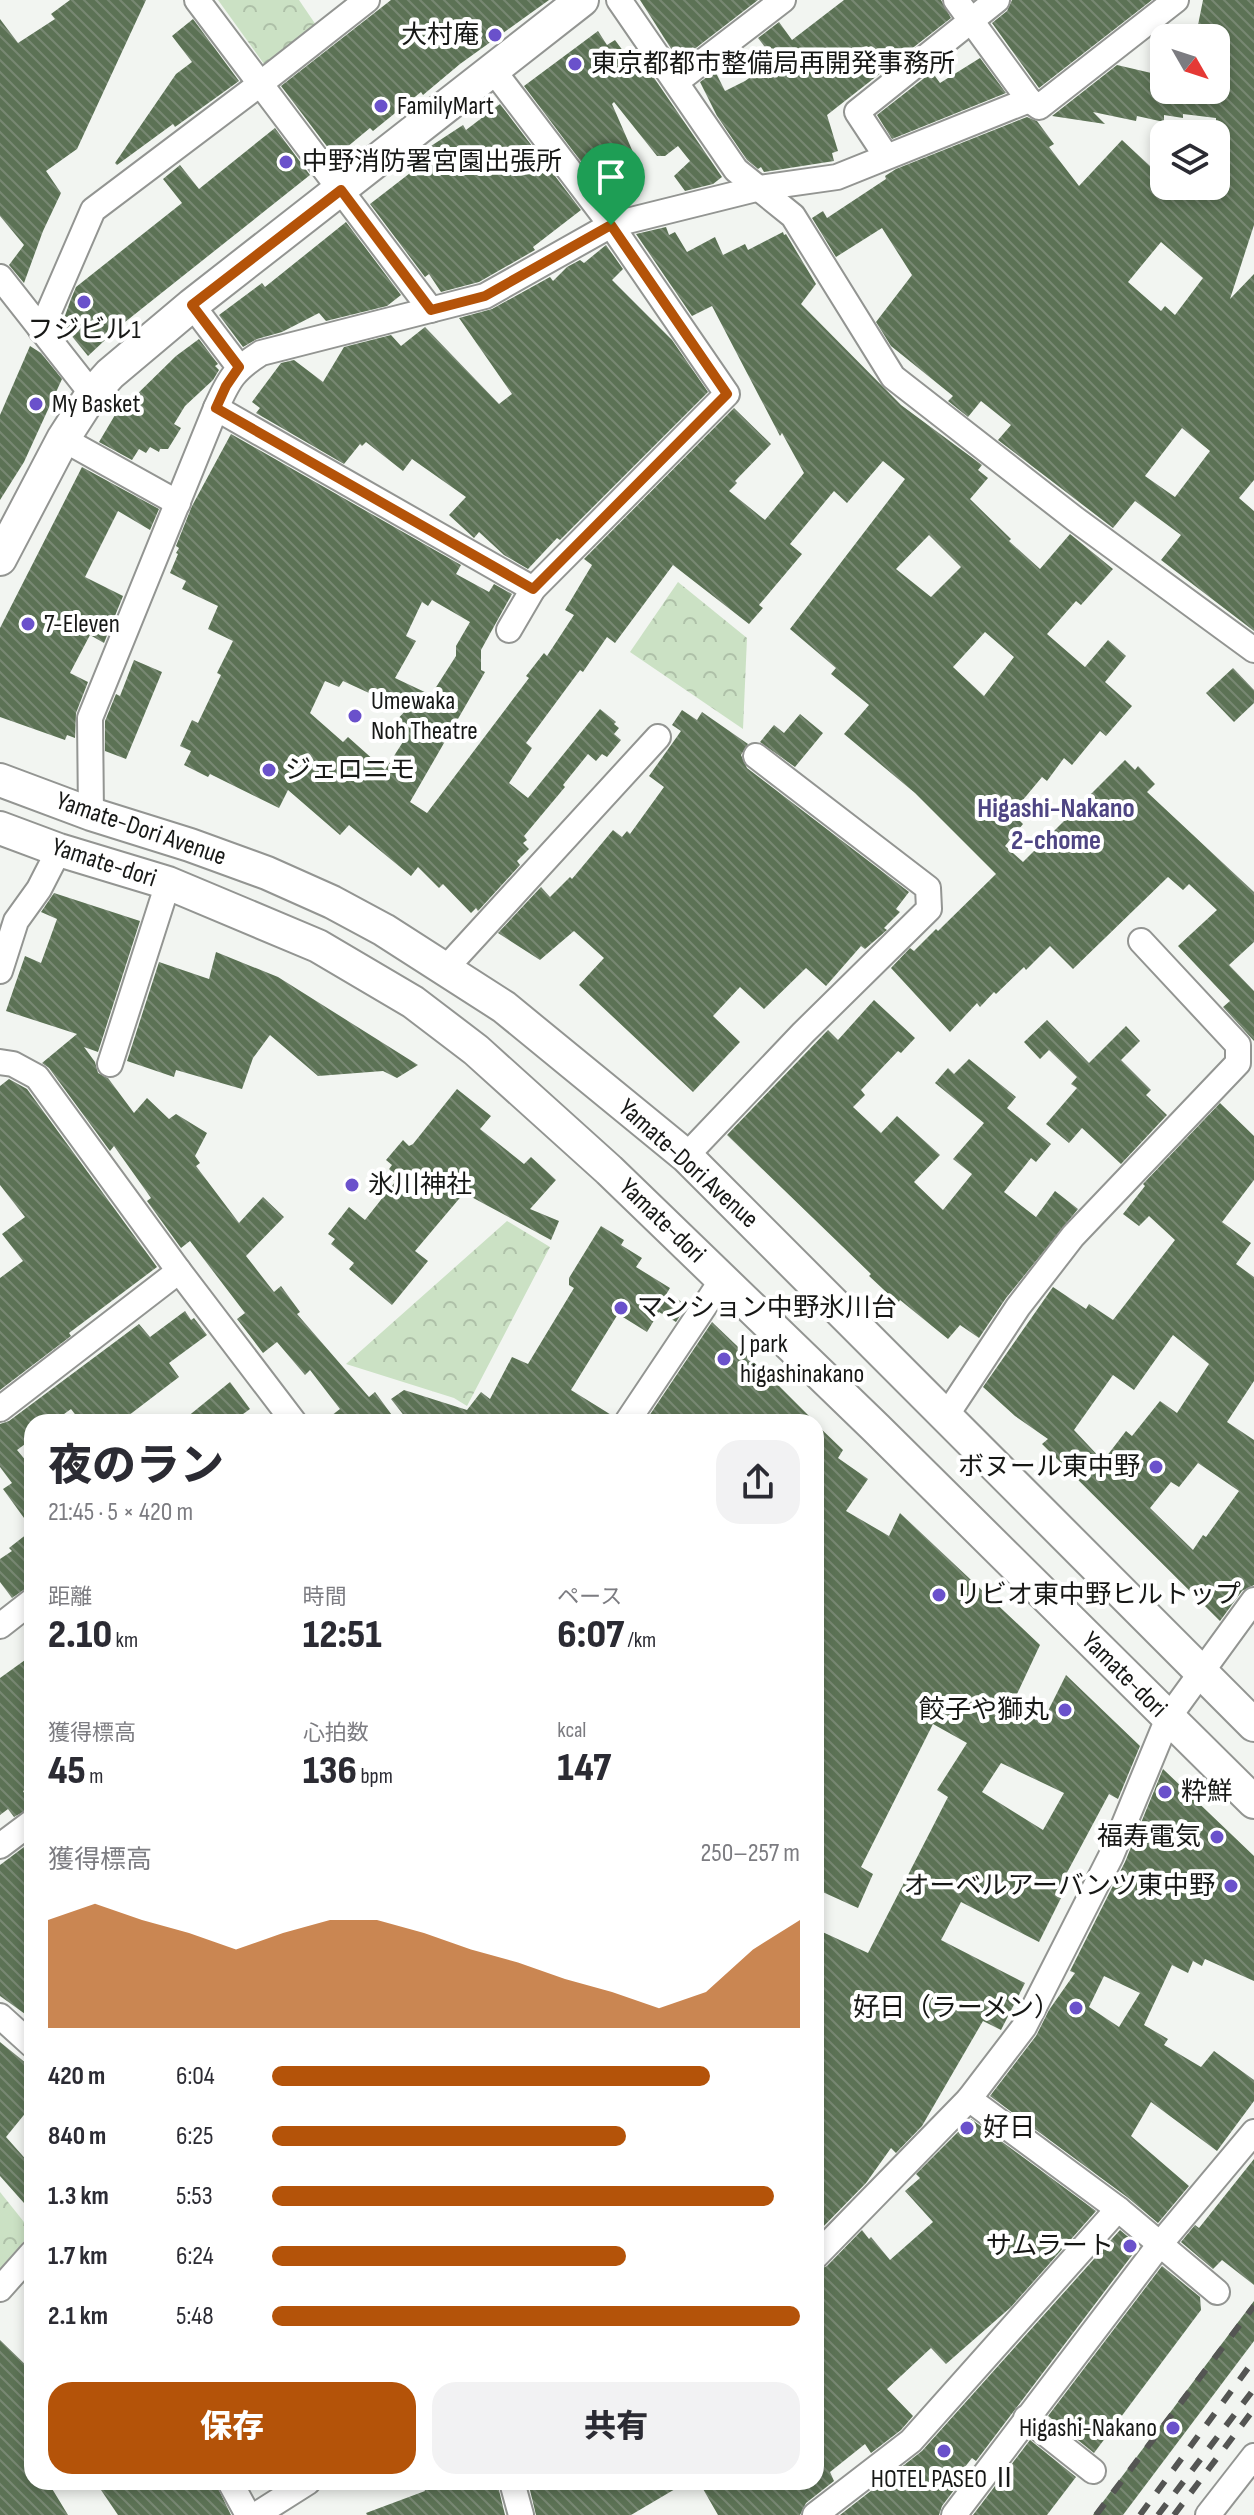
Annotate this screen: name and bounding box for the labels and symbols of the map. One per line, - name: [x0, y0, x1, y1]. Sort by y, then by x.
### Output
- place label: 大村庵: [401, 20, 479, 51]
- north arrow: [1150, 24, 1230, 104]
- marker: 大村庵: [486, 26, 504, 44]
- place label: 東京都都市整備局再開発事務所: [591, 49, 955, 80]
- marker: 東京都都市整備局再開発事務所: [566, 55, 584, 73]
- place label: FamilyMart: [397, 91, 494, 122]
- marker: FamilyMart: [372, 97, 390, 115]
- pin: [577, 143, 645, 225]
- place label: 中野消防署宮園出張所: [302, 147, 562, 178]
- marker: 中野消防署宮園出張所: [277, 153, 295, 171]
- marker: フジビル1: [75, 293, 93, 311]
- place label: フジビル1: [27, 315, 141, 346]
- place label: My Basket: [52, 389, 140, 420]
- marker: My Basket: [27, 395, 45, 413]
- place label: 7-Eleven: [44, 609, 120, 640]
- marker: 7-Eleven: [19, 615, 37, 633]
- place label: Umewaka Noh Theatre: [371, 686, 478, 747]
- marker: Umewaka Noh Theatre: [346, 707, 364, 725]
- place label: ジェロニモ: [285, 755, 415, 786]
- marker: ジェロニモ: [260, 761, 278, 779]
- street label: Yamate-Dori Avenue: [52, 785, 230, 873]
- district label: Higashi-Nakano 2-chome: [977, 792, 1135, 857]
- street label: Yamate-dori: [48, 832, 160, 894]
- street label: Yamate-Dori Avenue: [612, 1093, 764, 1235]
- place label: 氷川神社: [368, 1170, 472, 1201]
- street label: Yamate-dori: [612, 1172, 712, 1270]
- marker: 氷川神社: [343, 1176, 361, 1194]
- place label: マンション中野氷川台: [637, 1293, 897, 1324]
- marker: マンション中野氷川台: [612, 1299, 630, 1317]
- place label: J park higashinakano: [739, 1329, 864, 1390]
- marker: J park higashinakano: [715, 1350, 733, 1368]
- place label: ボヌール東中野: [958, 1452, 1140, 1483]
- marker: ボヌール東中野: [1147, 1458, 1165, 1476]
- place label: リビオ東中野ヒルトップ: [955, 1580, 1241, 1611]
- marker: リビオ東中野ヒルトップ: [930, 1586, 948, 1604]
- street label: Yamate-dori: [1075, 1626, 1173, 1724]
- place label: 餃子や獅丸: [919, 1695, 1049, 1726]
- marker: 餃子や獅丸: [1056, 1701, 1074, 1719]
- place label: 粋鮮: [1181, 1777, 1233, 1808]
- marker: 粋鮮: [1156, 1783, 1174, 1801]
- place label: 福寿電気: [1097, 1822, 1201, 1853]
- marker: 福寿電気: [1208, 1828, 1226, 1846]
- place label: オーベルアーバンツ東中野: [904, 1871, 1215, 1902]
- marker: オーベルアーバンツ東中野: [1222, 1877, 1240, 1895]
- place label: 好日（ラーメン）: [853, 1993, 1060, 2024]
- marker: 好日（ラーメン）: [1067, 1999, 1085, 2017]
- place label: 好日: [983, 2113, 1035, 2144]
- marker: 好日: [958, 2119, 976, 2137]
- place label: サムラート: [986, 2231, 1114, 2262]
- marker: サムラート: [1121, 2237, 1139, 2255]
- place label: Higashi-Nakano: [1019, 2413, 1157, 2444]
- marker: Higashi-Nakano: [1164, 2419, 1182, 2437]
- marker: HOTEL PASEO Ⅱ: [935, 2442, 953, 2460]
- place label: HOTEL PASEO Ⅱ: [871, 2464, 1017, 2495]

